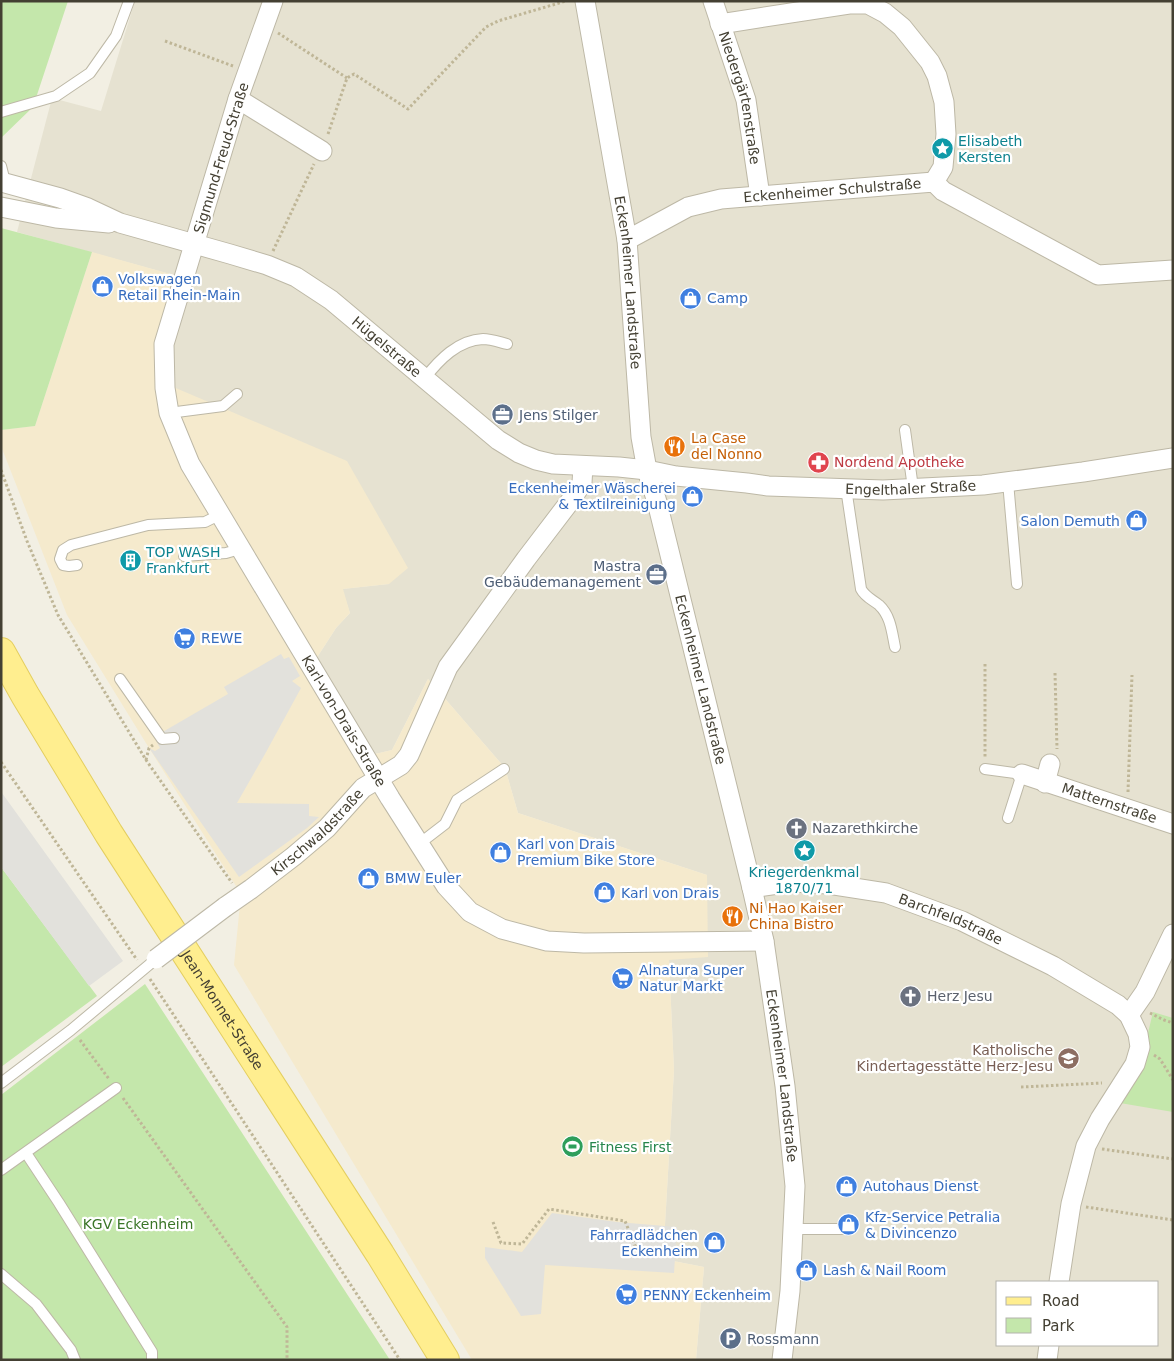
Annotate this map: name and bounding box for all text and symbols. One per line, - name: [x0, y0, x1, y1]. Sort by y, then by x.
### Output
- street label: Niedergärtenstraße: [716, 29, 763, 166]
- street label: Sigmund-Freud-Straße: [190, 81, 252, 235]
- place label: Elisabeth Kersten: [958, 133, 1022, 165]
- place icon: Elisabeth Kersten: [930, 137, 954, 161]
- street label: Eckenheimer Schulstraße: [743, 175, 922, 205]
- street label: Eckenheimer Landstraße: [611, 194, 644, 370]
- place label: Volkswagen Retail Rhein-Main: [118, 271, 240, 303]
- shop icon: Volkswagen Retail Rhein-Main: [90, 275, 114, 299]
- shop icon: Camp: [679, 286, 703, 310]
- place label: Camp: [707, 290, 748, 306]
- street label: Hügelstraße: [349, 313, 425, 380]
- office icon: Jens Stilger: [491, 403, 515, 427]
- place label: Jens Stilger: [518, 407, 598, 423]
- place label: La Case del Nonno: [691, 430, 762, 462]
- restaurant icon: La Case del Nonno: [663, 434, 687, 458]
- pharmacy icon: Nordend Apotheke: [806, 450, 830, 474]
- place label: Nordend Apotheke: [834, 454, 964, 470]
- street label: Engelthaler Straße: [845, 477, 977, 498]
- place label: Eckenheimer Wäscherei & Textilreinigung: [509, 480, 676, 512]
- shop icon: Eckenheimer Wäscherei & Textilreinigung: [680, 484, 704, 508]
- shop icon: Salon Demuth: [1124, 509, 1148, 533]
- place label: Salon Demuth: [1020, 513, 1120, 529]
- place label: TOP WASH Frankfurt: [145, 544, 221, 576]
- building icon: TOP WASH Frankfurt: [118, 548, 142, 572]
- place label: Mastra Gebäudemanagement: [484, 558, 642, 590]
- office icon: Mastra Gebäudemanagement: [645, 562, 669, 586]
- street label: Eckenheimer Landstraße: [672, 593, 729, 766]
- supermarket icon: REWE: [173, 626, 197, 650]
- place label: REWE: [201, 630, 242, 646]
- street label: Karl-von-Drais-Straße: [298, 652, 389, 790]
- street label: Matternstraße: [1060, 780, 1159, 826]
- street label: Kirschwaldstraße: [268, 786, 366, 879]
- church icon: Nazarethkirche: [784, 816, 808, 840]
- place label: Nazarethkirche: [812, 820, 918, 836]
- place label: Karl von Drais Premium Bike Store: [517, 836, 655, 868]
- place icon: Kriegerdenkmal 1870/71: [792, 838, 816, 862]
- shop icon: Karl von Drais Premium Bike Store: [489, 840, 513, 864]
- place label: Kriegerdenkmal 1870/71: [748, 864, 860, 896]
- shop icon: BMW Euler: [357, 866, 381, 890]
- place label: BMW Euler: [385, 870, 461, 886]
- shop icon: Karl von Drais: [593, 881, 617, 905]
- place label: Karl von Drais: [621, 885, 719, 901]
- street label: Barchfeldstraße: [897, 890, 1005, 948]
- place label: Ni Hao Kaiser China Bistro: [749, 900, 843, 932]
- restaurant icon: Ni Hao Kaiser China Bistro: [721, 904, 745, 928]
- street label: Jean-Monnet-Straße: [178, 946, 267, 1073]
- place label: Alnatura Super Natur Markt: [639, 962, 744, 994]
- supermarket icon: Alnatura Super Natur Markt: [611, 966, 635, 990]
- church icon: Herz Jesu: [899, 984, 923, 1008]
- street label: Eckenheimer Landstraße: [763, 988, 801, 1163]
- place label: Herz Jesu: [927, 988, 993, 1004]
- place label: Katholische Kindertagesstätte Herz-Jesu: [857, 1042, 1053, 1074]
- school or university icon: Katholische Kindertagesstätte Herz-Jesu: [1057, 1046, 1081, 1070]
- sports icon: Fitness First: [561, 1135, 585, 1159]
- place label: Fitness First: [589, 1139, 672, 1155]
- shop icon: Autohaus Dienst: [835, 1174, 859, 1198]
- place label: Autohaus Dienst: [863, 1178, 979, 1194]
- place label: Kfz-Service Petralia & Divincenzo: [865, 1209, 1000, 1241]
- shop icon: Kfz-Service Petralia & Divincenzo: [837, 1213, 861, 1237]
- park label: KGV Eckenheim: [83, 1216, 193, 1232]
- place label: Fahrradlädchen Eckenheim: [590, 1227, 698, 1259]
- shop icon: Fahrradlädchen Eckenheim: [702, 1231, 726, 1255]
- shop icon: Lash & Nail Room: [795, 1258, 819, 1282]
- place label: Lash & Nail Room: [823, 1262, 947, 1278]
- legend: [996, 1281, 1159, 1346]
- supermarket icon: PENNY Eckenheim: [615, 1283, 639, 1307]
- place label: PENNY Eckenheim: [643, 1287, 771, 1303]
- text: Road: [1042, 1292, 1080, 1310]
- text: Park: [1042, 1317, 1075, 1335]
- parking icon: Rossmann: [719, 1327, 743, 1351]
- place label: Rossmann: [747, 1331, 819, 1347]

